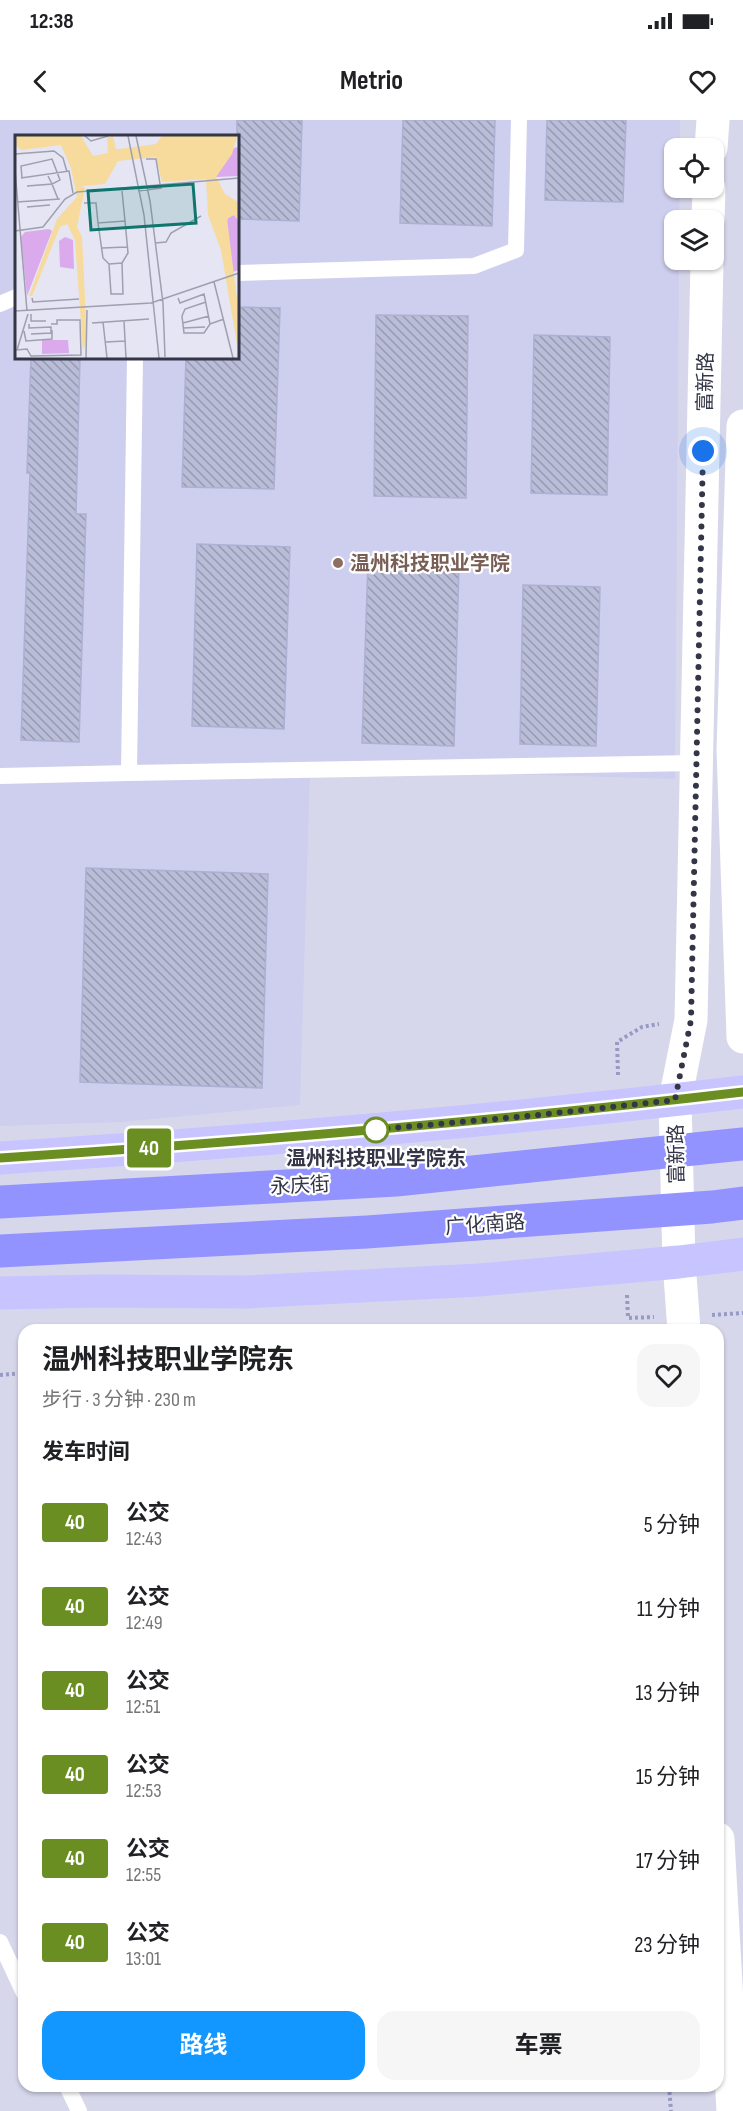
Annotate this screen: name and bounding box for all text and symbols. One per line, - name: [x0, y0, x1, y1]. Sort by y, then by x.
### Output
- text: 12:38: [30, 8, 74, 35]
- icon: back: [24, 65, 57, 98]
- text: Metrio: [340, 65, 403, 97]
- icon: heart: [686, 65, 719, 98]
- inset map: [15, 135, 238, 358]
- map controls: [664, 138, 724, 270]
- button: locate: [664, 138, 724, 198]
- button: layers: [664, 210, 724, 270]
- street label: 富新路: [693, 352, 719, 412]
- your location: [688, 436, 718, 466]
- place label: 温州科技职业学院: [350, 552, 510, 576]
- marker: 温州科技职业学院: [331, 556, 345, 570]
- marker: 温州科技职业学院东: [363, 1117, 389, 1143]
- street label: 富新路: [664, 1124, 690, 1184]
- line badge: 40: [122, 1128, 176, 1168]
- text: 40: [139, 1136, 159, 1161]
- place label: 温州科技职业学院东: [286, 1147, 466, 1171]
- street label: 永庆街: [269, 1172, 331, 1200]
- street label: 广化南路: [444, 1210, 526, 1240]
- text: 温州科技职业学院东: [42, 1344, 294, 1377]
- button: heart: [637, 1344, 700, 1407]
- text: 步行 · 3 分钟 · 230 m: [42, 1388, 196, 1412]
- text: 发车时间: [42, 1439, 130, 1466]
- text: 公交: [126, 1500, 170, 1527]
- text: 40: [65, 1510, 85, 1535]
- text: 5 分钟: [644, 1512, 700, 1539]
- text: 12:43: [126, 1527, 162, 1551]
- text: 公交: [126, 1584, 170, 1611]
- text: 40: [65, 1594, 85, 1619]
- text: 11 分钟: [637, 1596, 700, 1623]
- text: 12:49: [126, 1611, 163, 1635]
- text: 公交: [126, 1668, 170, 1695]
- text: 40: [65, 1678, 85, 1703]
- text: 13 分钟: [636, 1680, 700, 1707]
- text: 12:51: [126, 1695, 160, 1719]
- text: 公交: [126, 1752, 170, 1779]
- text: 40: [65, 1762, 85, 1787]
- text: 15 分钟: [636, 1764, 700, 1791]
- text: 12:53: [126, 1779, 162, 1803]
- text: 公交: [126, 1836, 170, 1863]
- text: 40: [65, 1846, 85, 1871]
- text: 17 分钟: [636, 1848, 700, 1875]
- text: 12:55: [126, 1863, 161, 1887]
- text: 公交: [126, 1920, 170, 1947]
- text: 40: [65, 1930, 85, 1955]
- text: 23 分钟: [634, 1932, 700, 1959]
- text: 13:01: [126, 1947, 161, 1971]
- button: 路线: [42, 2011, 365, 2080]
- button: 车票: [377, 2011, 700, 2080]

